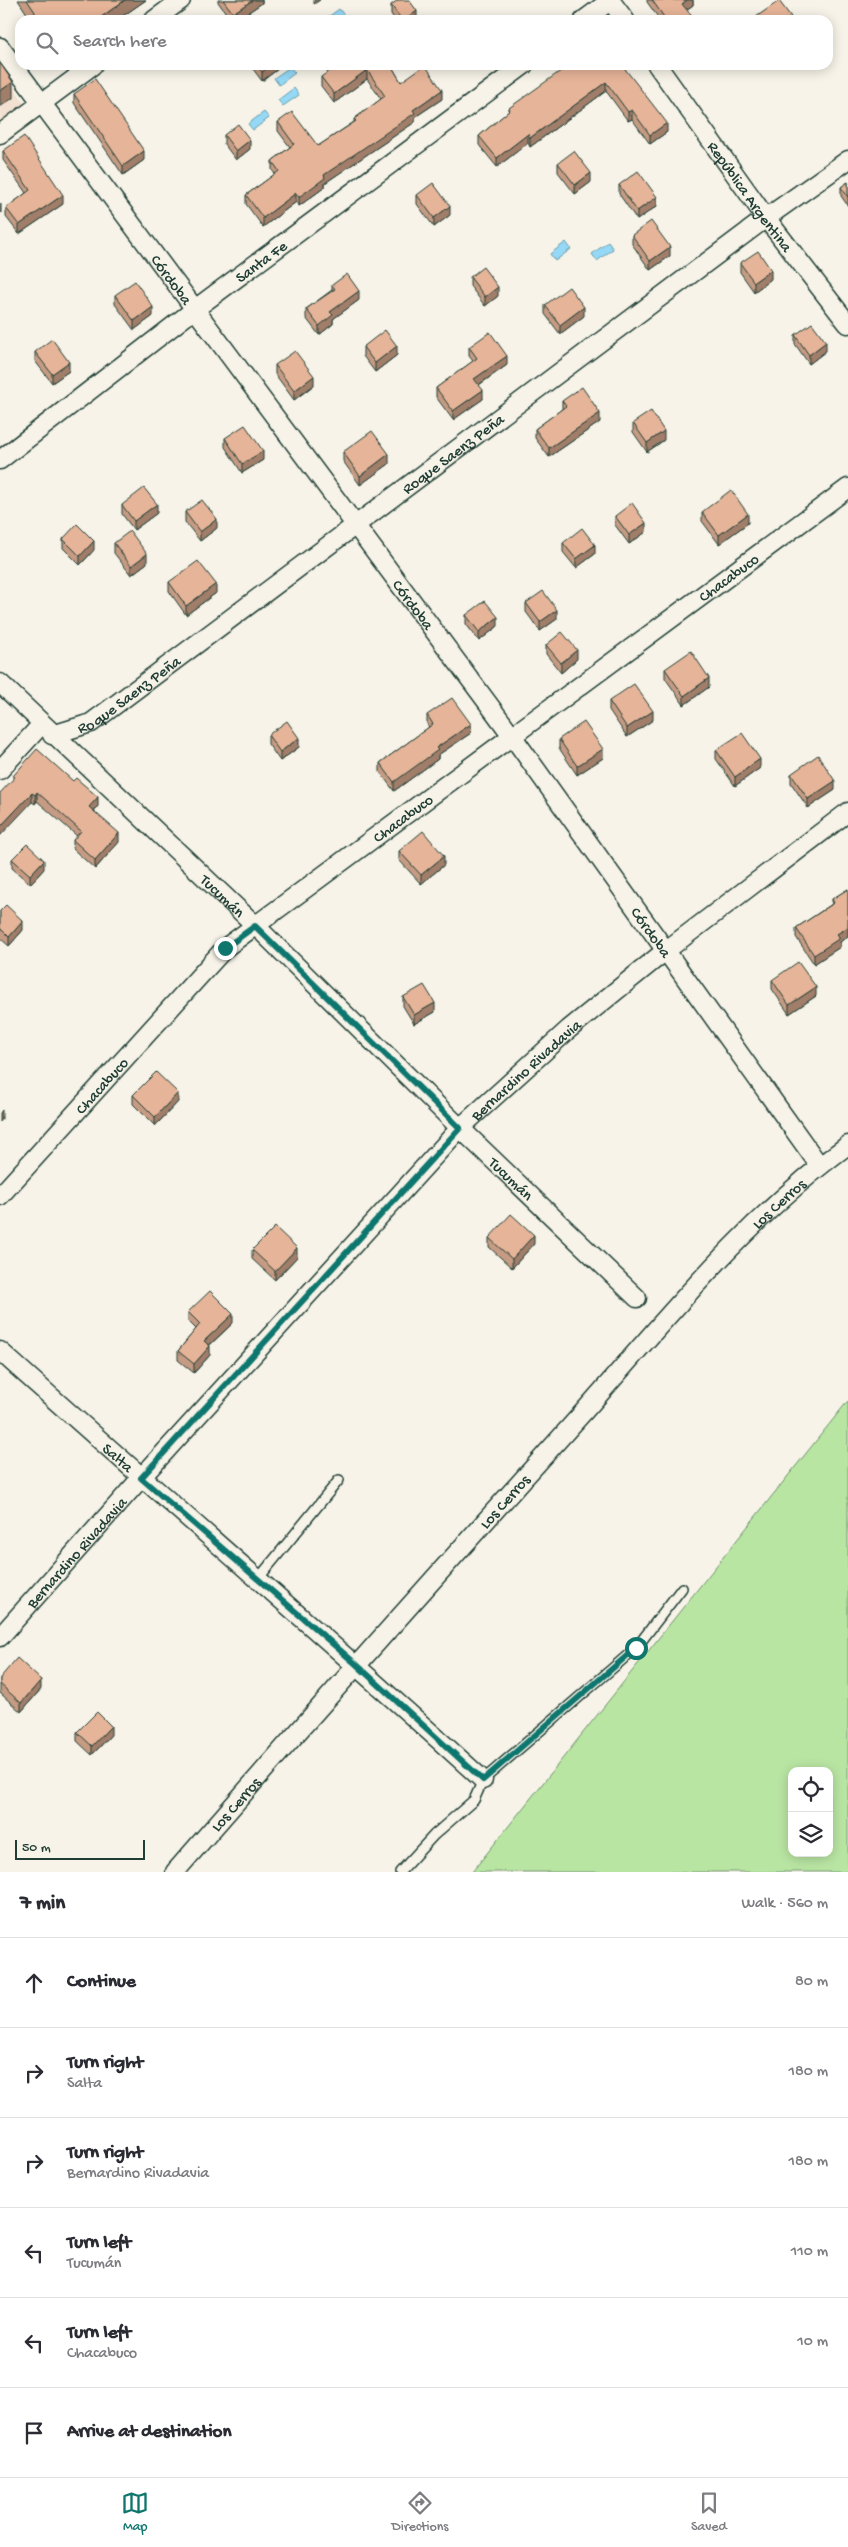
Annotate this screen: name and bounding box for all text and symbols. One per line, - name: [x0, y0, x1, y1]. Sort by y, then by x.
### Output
- search box: [15, 15, 833, 70]
- icon: search: [33, 29, 61, 57]
- text: Search here: [73, 31, 167, 54]
- street label: República Argentina: [701, 139, 795, 258]
- street label: Santa Fe: [233, 238, 293, 289]
- street label: Córdoba: [145, 252, 195, 311]
- street label: Roque Saenz Peña: [400, 411, 510, 500]
- street label: Chacabuco: [696, 551, 764, 608]
- street label: Córdoba: [386, 577, 437, 636]
- street label: Roque Saenz Peña: [76, 653, 187, 740]
- street label: Chacabuco: [370, 792, 438, 849]
- street label: Tucumán: [194, 871, 248, 923]
- street label: Córdoba: [625, 905, 674, 964]
- route end: [214, 937, 237, 960]
- street label: Bernardino Rivadavia: [468, 1016, 587, 1127]
- street label: Chacabuco: [73, 1055, 134, 1120]
- street label: Tucumán: [483, 1154, 536, 1206]
- street label: Los Cerros: [749, 1175, 812, 1235]
- street label: Salta: [97, 1441, 137, 1479]
- street label: Los Cerros: [477, 1471, 536, 1534]
- street label: Bernardino Rivadavia: [23, 1494, 133, 1614]
- route start: [625, 1637, 648, 1660]
- map controls: [788, 1767, 833, 1857]
- button: locate: [788, 1767, 833, 1812]
- street label: Los Cerros: [208, 1774, 267, 1837]
- button: layers: [788, 1812, 833, 1857]
- scale bar: [15, 1837, 145, 1860]
- text: 50 m: [22, 1840, 51, 1857]
- text: 7 min: [20, 1892, 65, 1917]
- text: Walk · 560 m: [742, 1895, 828, 1914]
- icon: ahead: [20, 1969, 48, 1997]
- text: Continue: [67, 1971, 136, 1994]
- text: 80 m: [795, 1973, 828, 1992]
- text: Turn right: [67, 2052, 143, 2075]
- icon: right: [20, 2059, 48, 2087]
- text: 180 m: [789, 2063, 828, 2082]
- text: Salta: [67, 2075, 102, 2094]
- text: Turn right: [67, 2142, 143, 2165]
- icon: right: [20, 2149, 48, 2177]
- text: 180 m: [789, 2153, 828, 2172]
- text: Bernardino Rivadavia: [67, 2165, 209, 2184]
- text: Turn left: [67, 2232, 131, 2255]
- icon: left: [20, 2239, 48, 2267]
- text: 110 m: [791, 2243, 828, 2262]
- text: Tucumán: [67, 2255, 121, 2274]
- text: Turn left: [67, 2322, 131, 2345]
- icon: left: [20, 2329, 48, 2357]
- text: 10 m: [797, 2333, 828, 2352]
- text: Chacabuco: [67, 2345, 137, 2364]
- icon: arrive: [20, 2419, 48, 2447]
- text: Arrive at destination: [67, 2421, 231, 2444]
- tab: Map: [121, 2489, 149, 2536]
- tab: Directions: [392, 2489, 449, 2536]
- tab: Saved: [691, 2489, 727, 2536]

